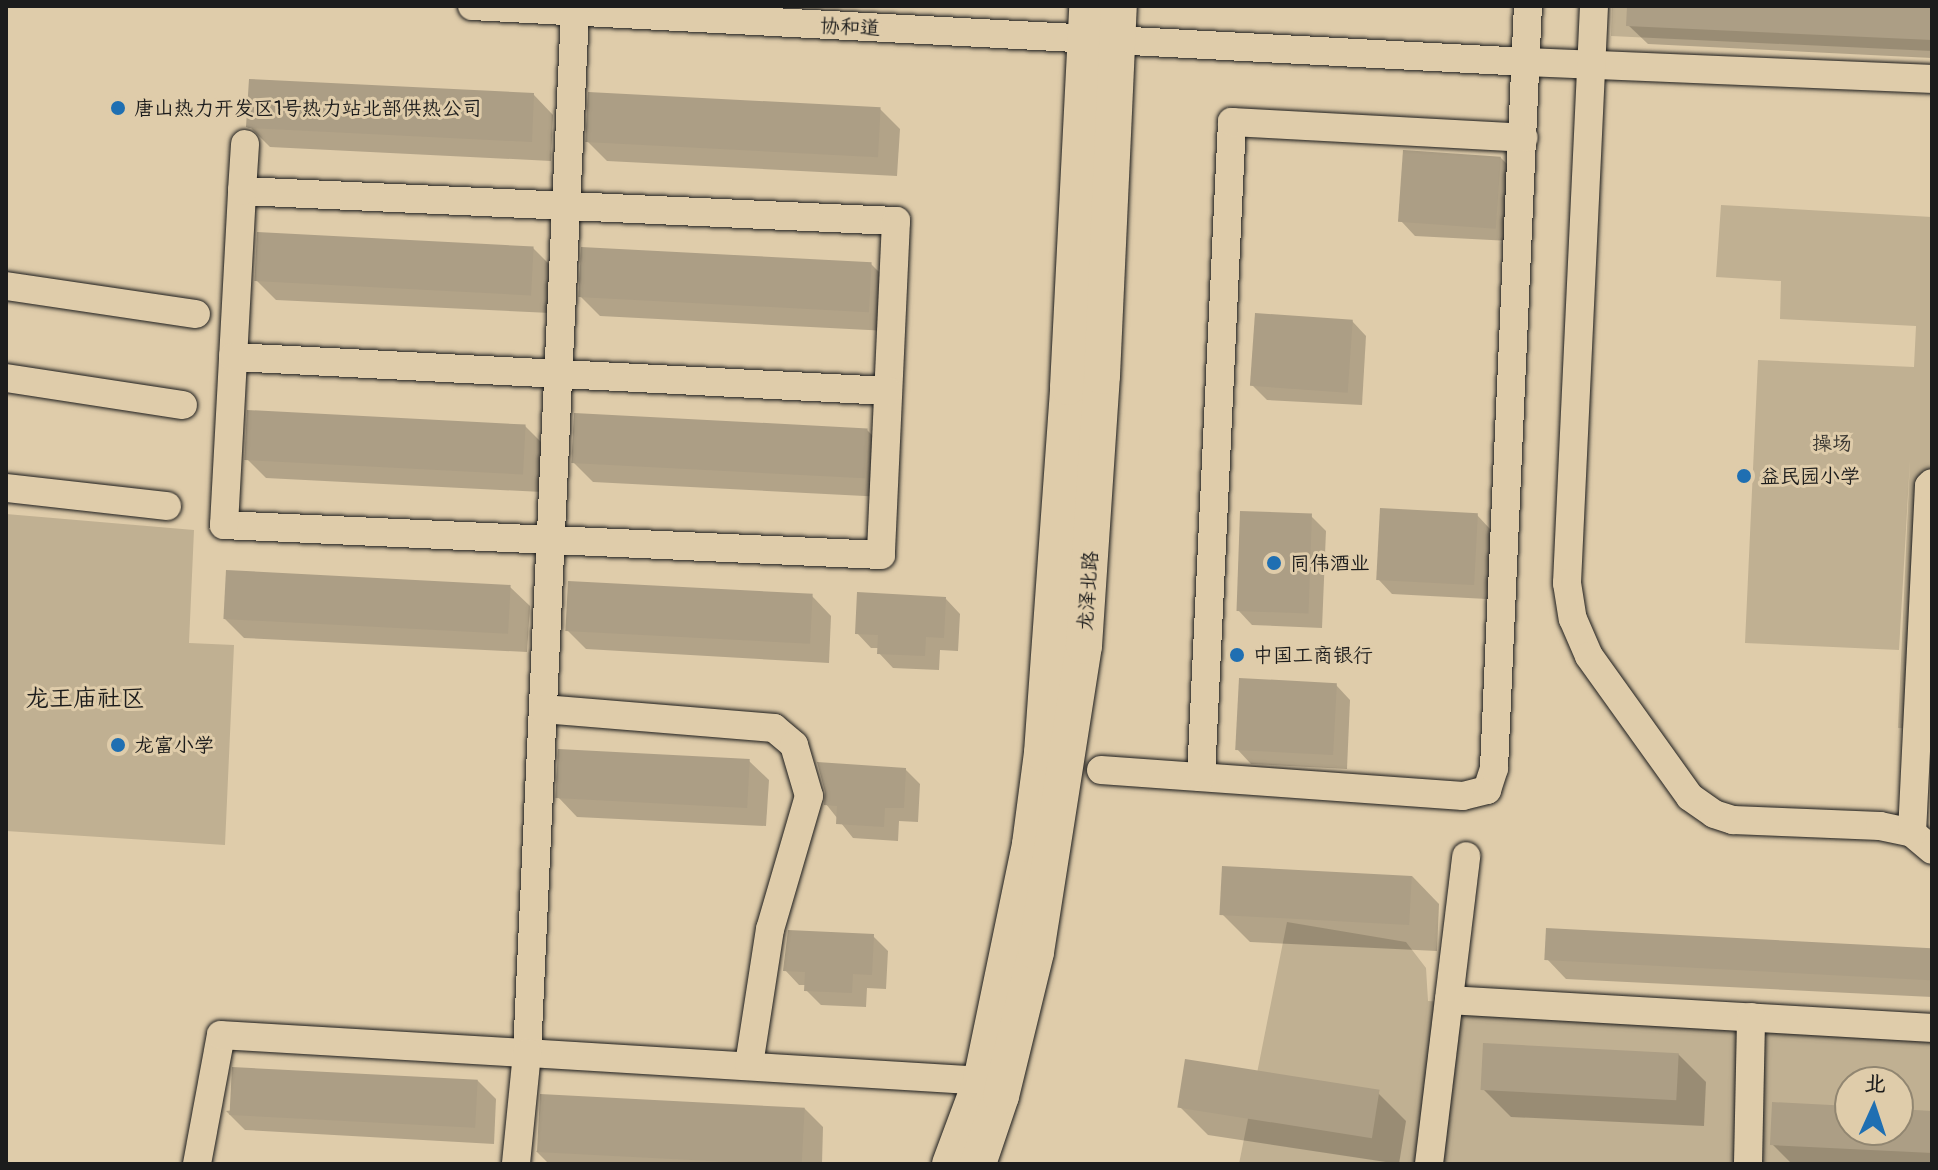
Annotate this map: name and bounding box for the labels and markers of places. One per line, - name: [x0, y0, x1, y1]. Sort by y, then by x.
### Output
- place label: 唐山热力开发区1号热力站北部供热公司: [134, 96, 482, 120]
- marker: 唐山热力开发区1号热力站北部供热公司: [109, 99, 127, 117]
- place label: 益民园小学: [1760, 464, 1860, 488]
- marker: 益民园小学: [1735, 467, 1753, 485]
- place label: 同伟酒业: [1290, 551, 1370, 575]
- marker: 同伟酒业: [1265, 554, 1283, 572]
- place label: 中国工商银行: [1253, 643, 1373, 667]
- marker: 中国工商银行: [1228, 646, 1246, 664]
- place label: 龙富小学: [134, 733, 214, 757]
- marker: 龙富小学: [109, 736, 127, 754]

